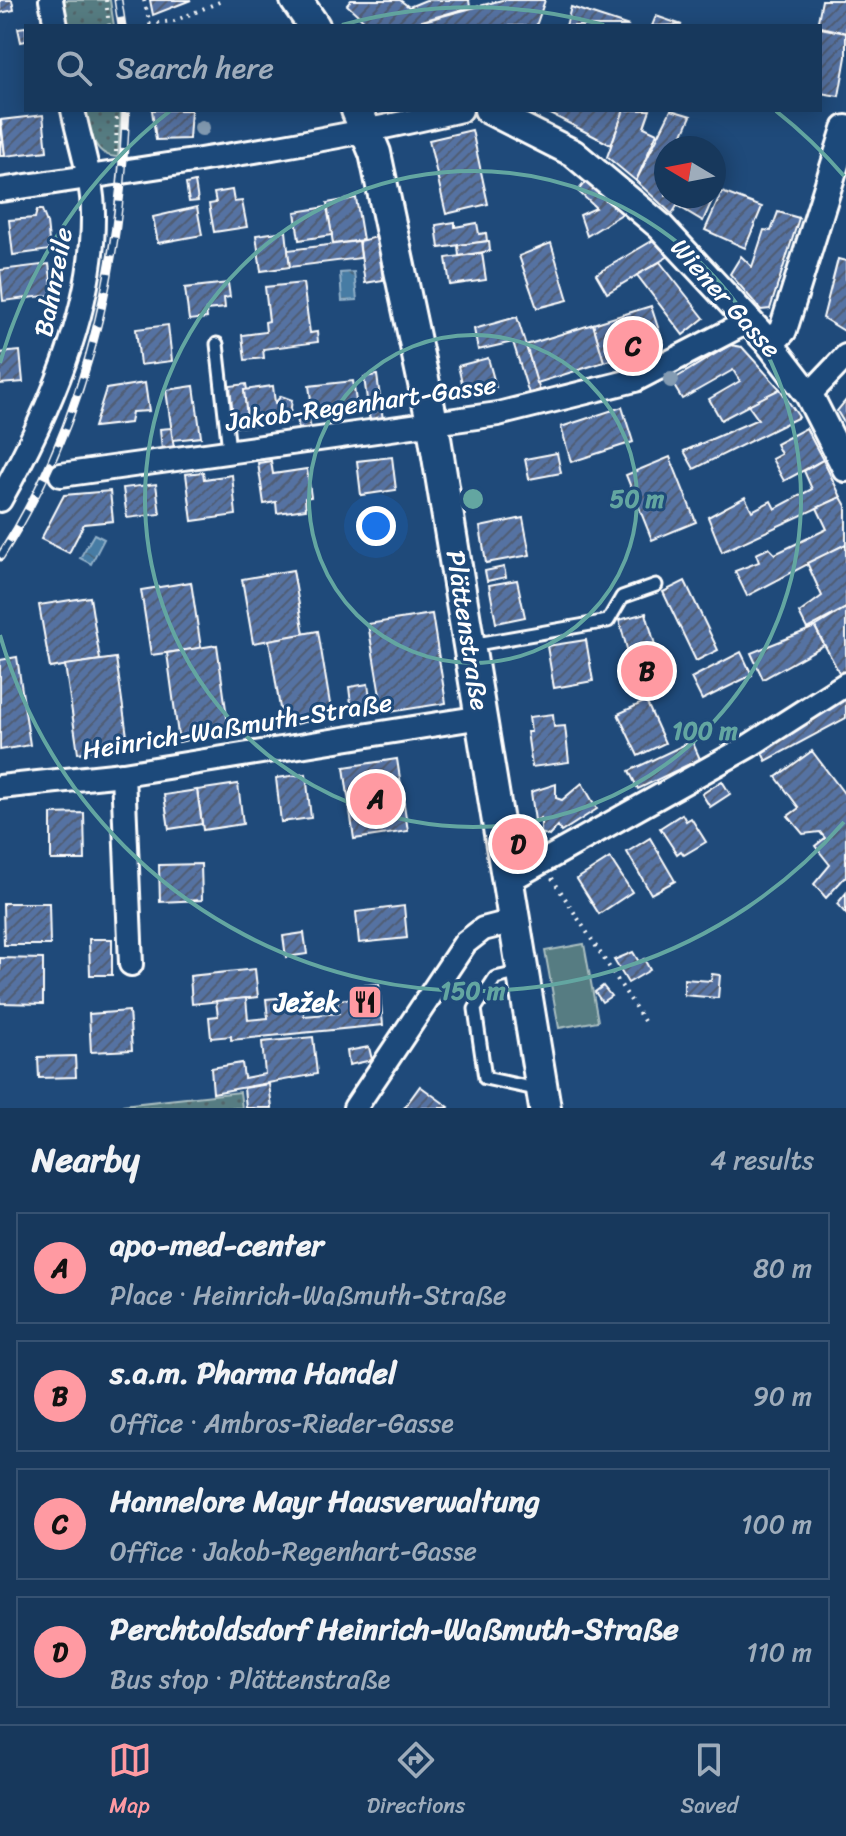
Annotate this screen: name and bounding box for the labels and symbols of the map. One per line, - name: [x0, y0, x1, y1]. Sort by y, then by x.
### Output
- north arrow: [654, 136, 726, 208]
- street label: Bahnzeile: [20, 223, 86, 341]
- street label: Wiener Gasse: [659, 227, 793, 369]
- pin: C: [607, 316, 659, 376]
- street label: Jakob-Regenhart-Gasse: [222, 361, 499, 445]
- text: 50 m: [610, 478, 665, 520]
- centre of rings: [459, 485, 487, 513]
- your location: [356, 506, 396, 546]
- street label: Plättenstraße: [433, 547, 503, 714]
- pin: B: [621, 641, 673, 701]
- street label: Heinrich-Waßmuth-Straße: [79, 679, 395, 773]
- text: 100 m: [672, 710, 738, 752]
- pin: A: [350, 769, 402, 829]
- pin: D: [492, 814, 544, 874]
- text: 150 m: [441, 970, 506, 1012]
- place label: Ježek: [272, 979, 340, 1025]
- restaurant icon: Ježek: [346, 983, 384, 1021]

